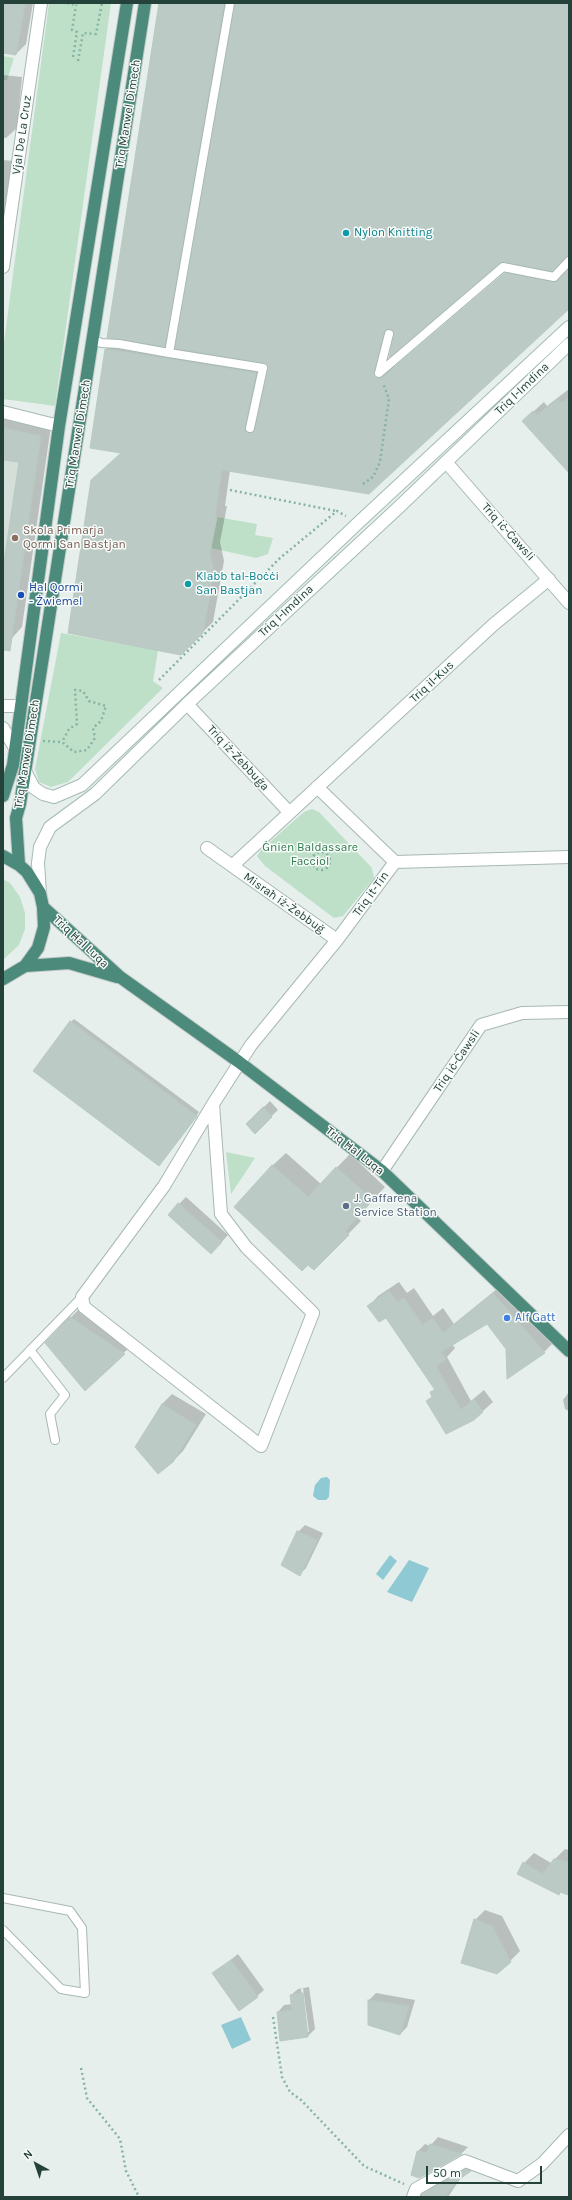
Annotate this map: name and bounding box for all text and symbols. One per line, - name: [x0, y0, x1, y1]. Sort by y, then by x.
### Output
- street label: Triq Manwel Dimech: [112, 58, 144, 170]
- street label: Vjal De La Cruz: [9, 94, 35, 176]
- place label: Nylon Knitting: [354, 226, 433, 240]
- marker: Nylon Knitting: [341, 228, 351, 238]
- street label: Triq l-Imdina: [492, 360, 552, 418]
- street label: Triq Manwel Dimech: [62, 378, 94, 490]
- street label: Triq iċ-Ċawsli: [478, 500, 538, 564]
- place label: Skola Primarja Qormi San Bastjan: [23, 524, 126, 552]
- marker: Skola Primarja Qormi San Bastjan: [10, 533, 20, 543]
- place label: Klabb tal-Boċċi San Bastjan: [196, 570, 279, 598]
- marker: Klabb tal-Boċċi San Bastjan: [183, 579, 193, 589]
- place label: Ħal Qormi - Żwiemel: [29, 581, 83, 609]
- street label: Triq l-Imdina: [256, 582, 316, 640]
- marker: Ħal Qormi - Żwiemel: [16, 590, 26, 600]
- street label: Triq il-Kus: [407, 658, 457, 706]
- street label: Triq Manwel Dimech: [11, 698, 43, 810]
- street label: Triq iż-Żebbuġa: [204, 722, 272, 794]
- park label: Ġnien Baldassare Facciol: [262, 841, 358, 869]
- street label: Triq it-Tin: [350, 869, 392, 919]
- street label: Misraħ iż-Żebbuġ: [241, 870, 327, 936]
- street label: Triq Ħal Luqa: [50, 913, 112, 971]
- street label: Triq iċ-Ċawsli: [431, 1027, 483, 1095]
- street label: Triq Ħal Luqa: [323, 1124, 387, 1178]
- place label: J. Gaffarena Service Station: [354, 1192, 437, 1220]
- marker: J. Gaffarena Service Station: [341, 1201, 351, 1211]
- place label: Alf Gatt: [515, 1311, 556, 1325]
- marker: Alf Gatt: [502, 1313, 512, 1323]
- north arrow: [16, 2144, 56, 2184]
- text: N: [21, 2147, 35, 2162]
- scale bar: [428, 2158, 544, 2184]
- text: 50 m: [433, 2166, 461, 2180]

